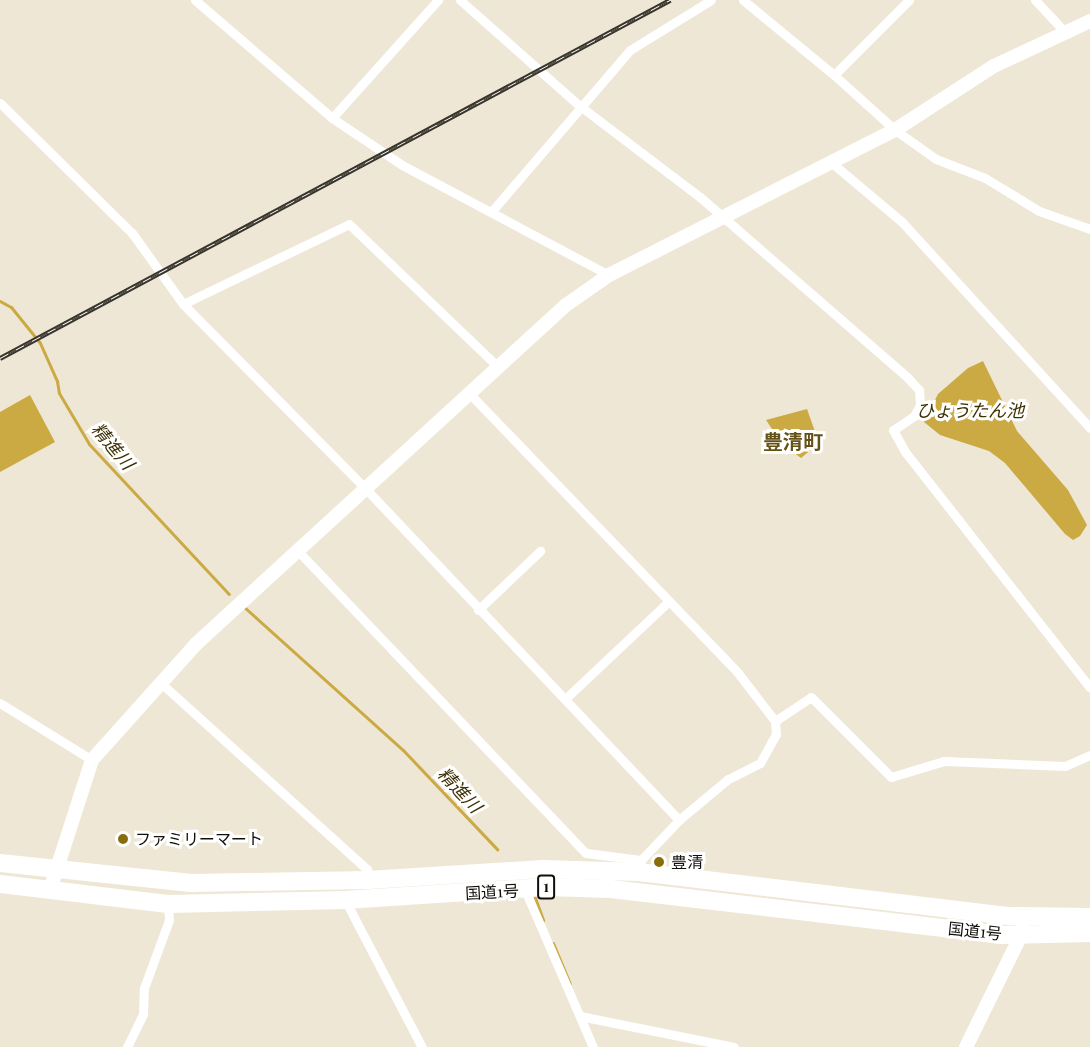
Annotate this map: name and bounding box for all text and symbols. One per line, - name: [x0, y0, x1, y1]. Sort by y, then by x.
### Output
- water label: ひょうたん池: [916, 399, 1024, 421]
- water label: 精進川: [87, 418, 139, 474]
- district label: 豊清町: [763, 428, 823, 452]
- water label: 精進川: [434, 763, 486, 817]
- place label: ファミリーマート: [135, 829, 263, 849]
- marker: ファミリーマート: [116, 832, 130, 846]
- place label: 豊清: [671, 852, 703, 872]
- marker: 豊清: [652, 855, 666, 869]
- road number: 1: [537, 875, 555, 899]
- street label: 国道1号: [465, 881, 519, 903]
- street label: 国道1号: [947, 919, 1003, 943]

